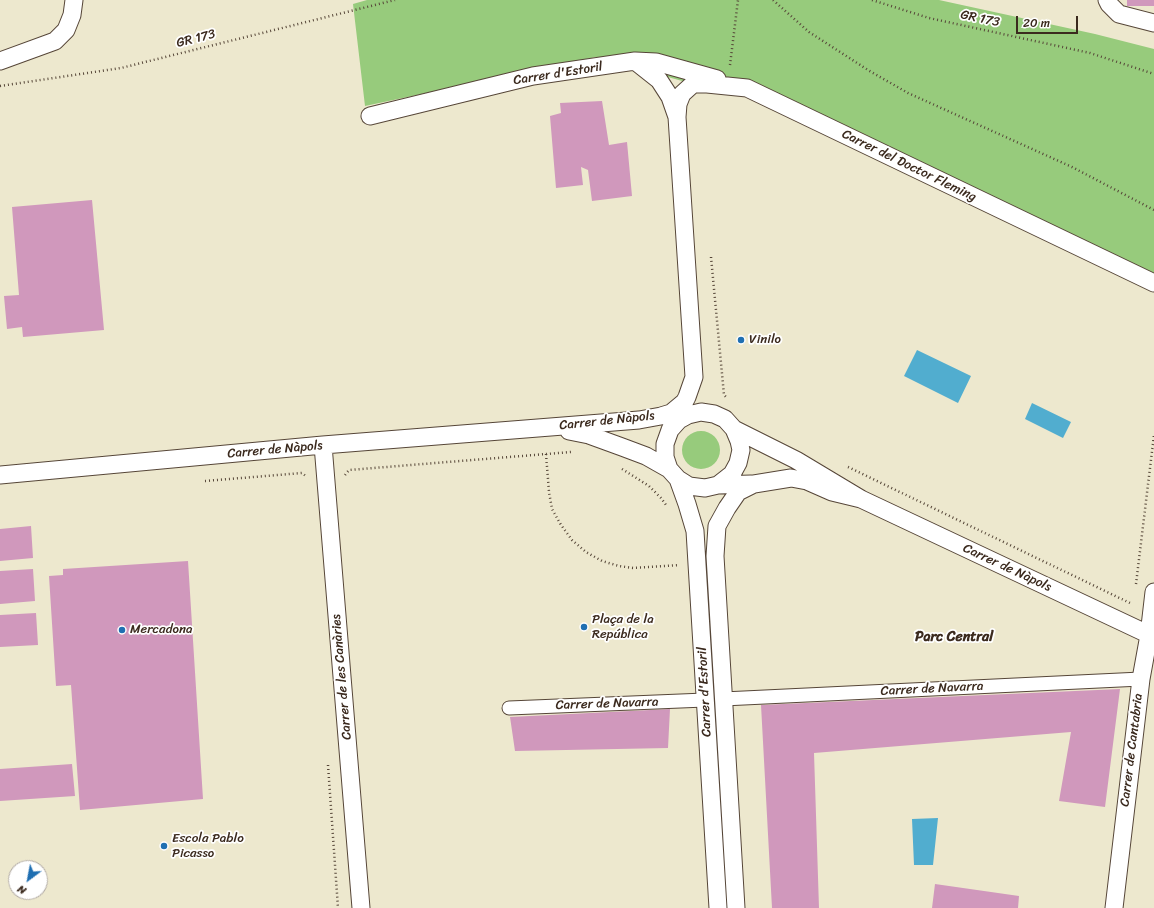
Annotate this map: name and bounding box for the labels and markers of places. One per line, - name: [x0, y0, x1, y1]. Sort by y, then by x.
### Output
- place label: Vinilo: [749, 332, 781, 348]
- marker: Vinilo: [736, 335, 746, 345]
- place label: Plaça de la República: [592, 612, 654, 643]
- place label: Mercadona: [130, 622, 192, 638]
- marker: Plaça de la República: [579, 622, 589, 632]
- marker: Mercadona: [117, 625, 127, 635]
- place label: Escola Pablo Picasso: [172, 831, 244, 862]
- marker: Escola Pablo Picasso: [159, 841, 169, 851]

